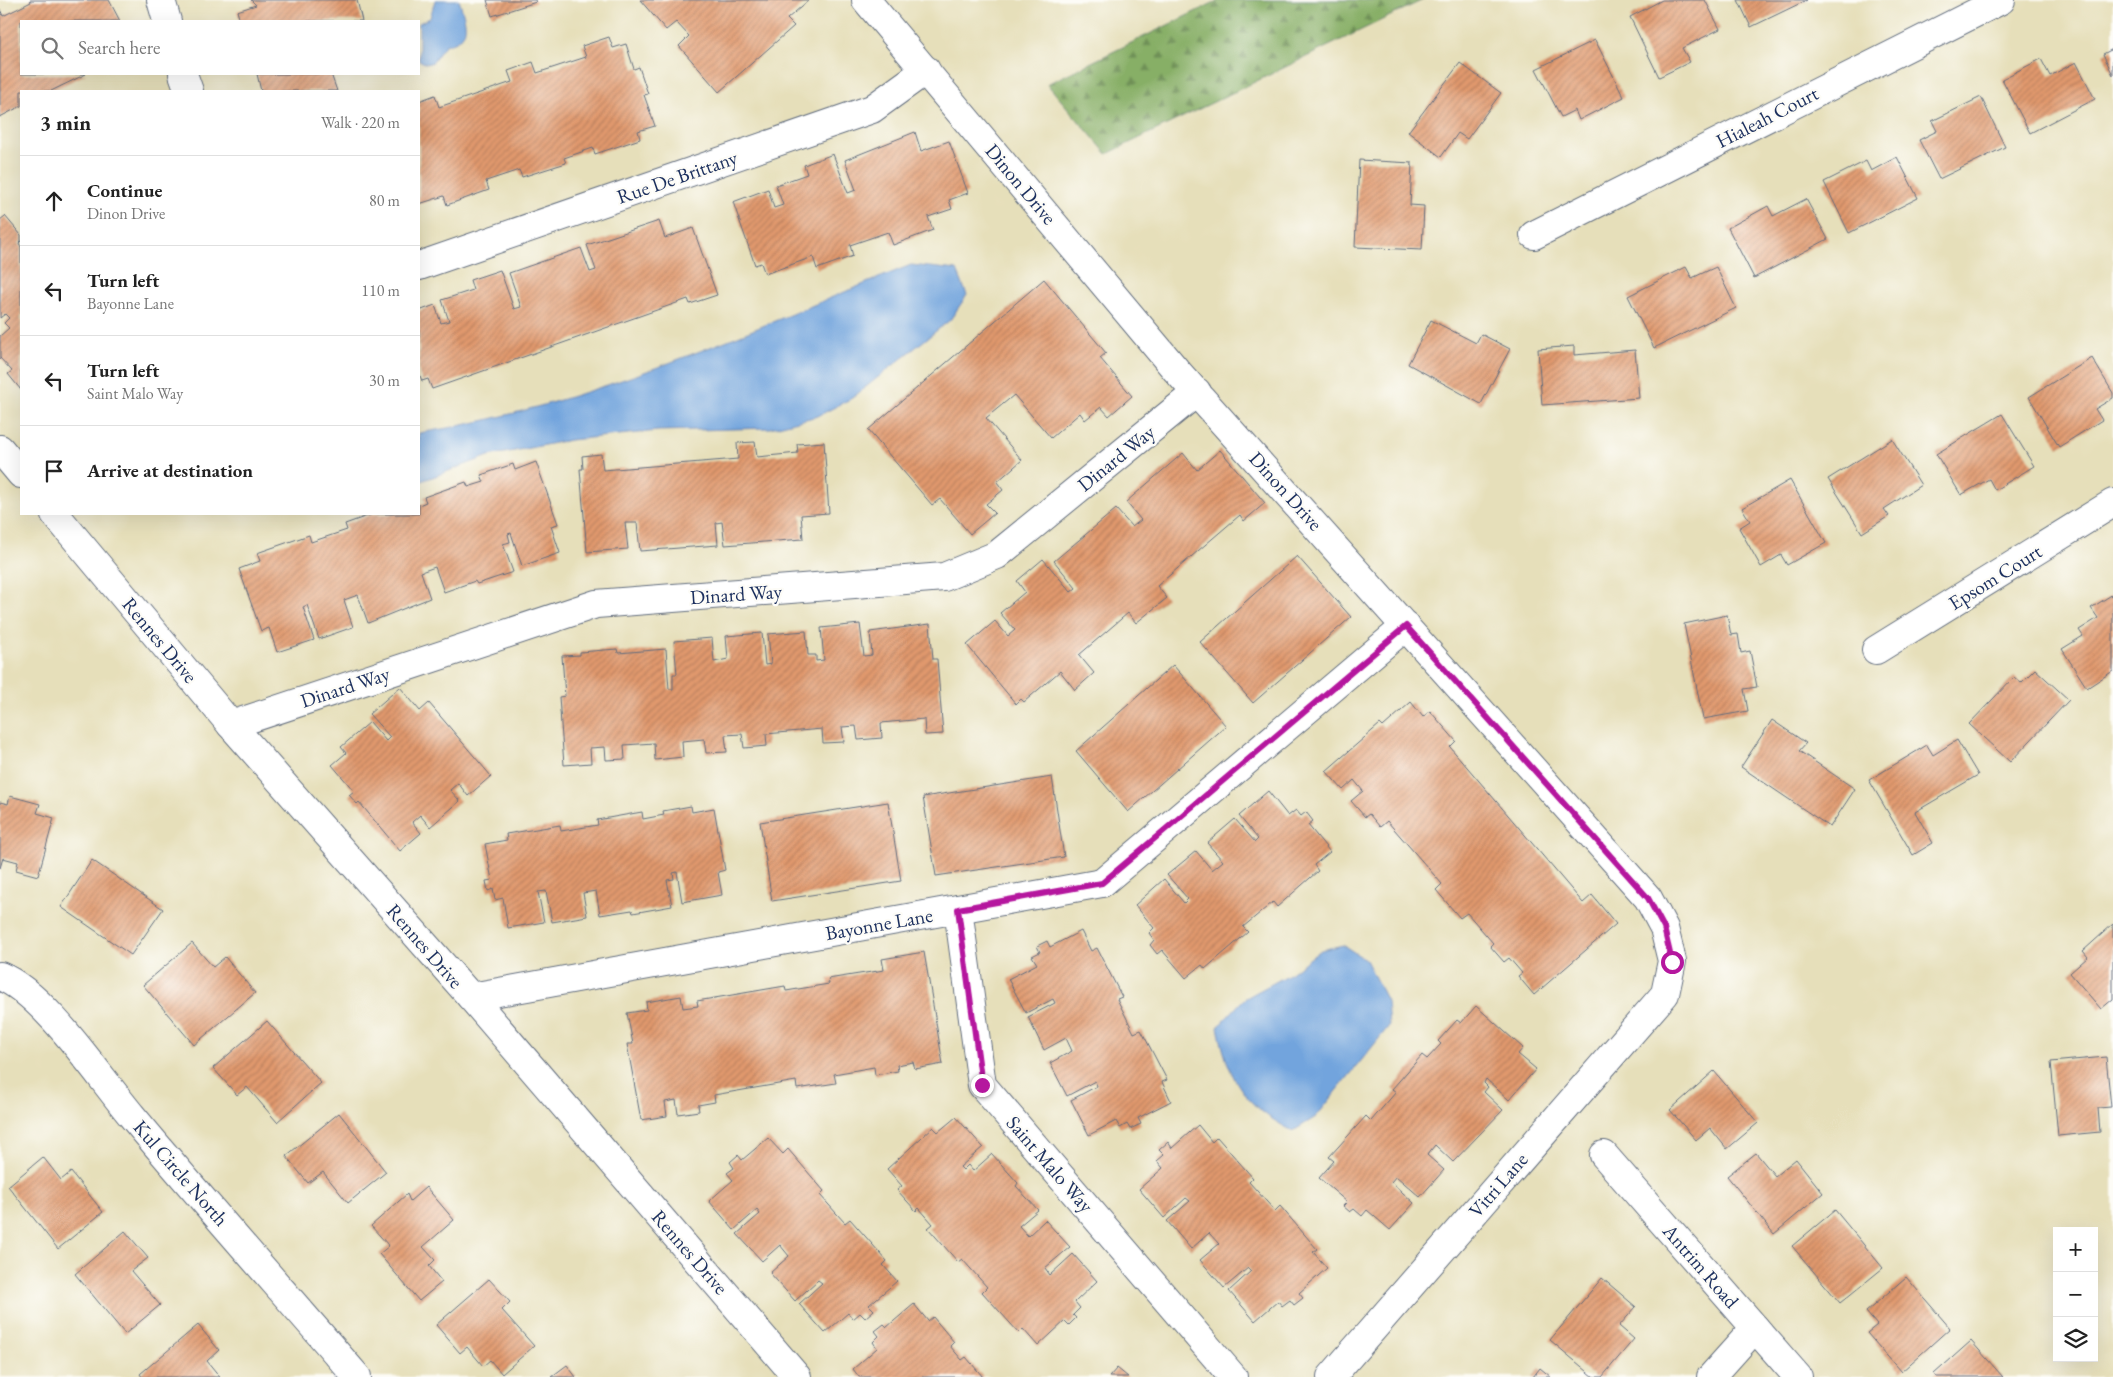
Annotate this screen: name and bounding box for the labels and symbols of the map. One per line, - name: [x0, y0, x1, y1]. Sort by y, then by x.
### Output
- street label: Hialeah Court: [1711, 80, 1823, 154]
- street label: Dinon Drive: [980, 138, 1062, 230]
- street label: Rue De Brittany: [613, 144, 741, 210]
- street label: Dinard Way: [1072, 419, 1160, 497]
- street label: Dinon Drive: [1244, 446, 1328, 536]
- street label: Epsom Court: [1944, 538, 2047, 616]
- street label: Dinard Way: [689, 578, 783, 610]
- street label: Rennes Drive: [117, 592, 204, 688]
- street label: Dinard Way: [297, 660, 393, 714]
- street label: Rennes Drive: [381, 898, 469, 994]
- street label: Bayonne Lane: [823, 902, 935, 946]
- route start: [1661, 951, 1684, 974]
- route end: [971, 1074, 994, 1097]
- street label: Saint Malo Way: [1001, 1110, 1099, 1218]
- street label: Kul Circle North: [128, 1114, 234, 1232]
- street label: Vitri Lane: [1463, 1147, 1533, 1223]
- street label: Rennes Drive: [646, 1204, 734, 1300]
- street label: Antrim Road: [1657, 1218, 1745, 1314]

